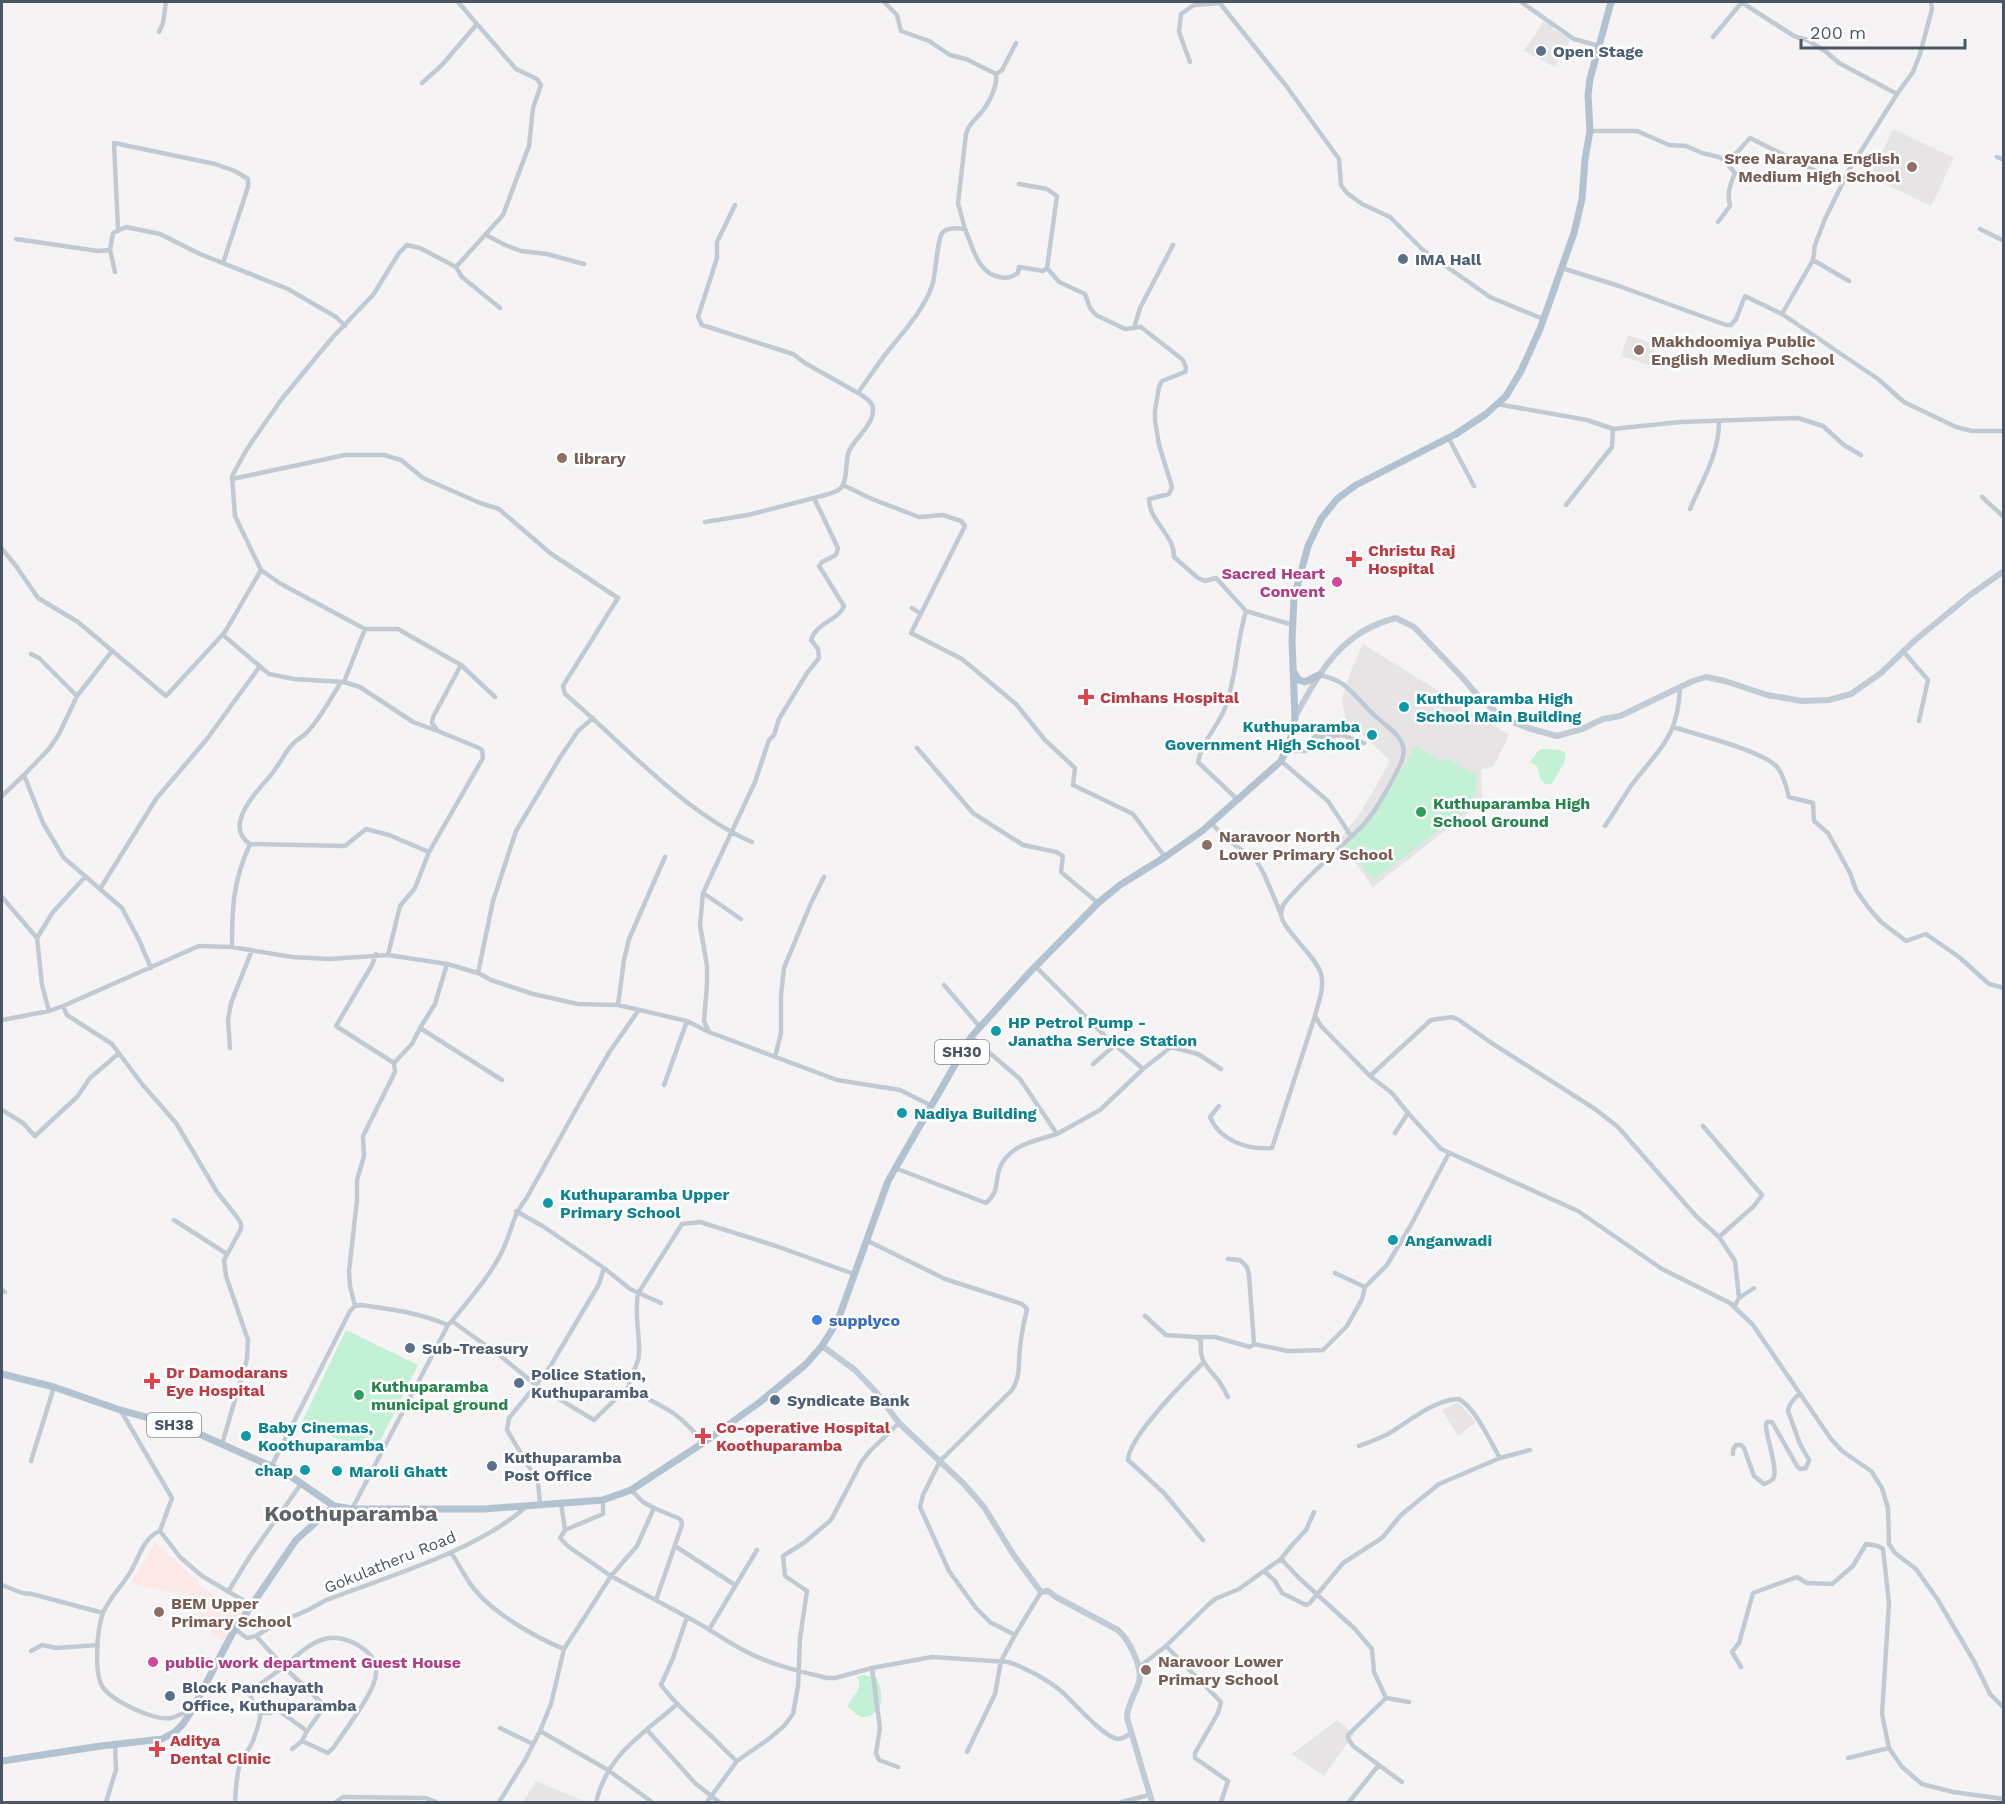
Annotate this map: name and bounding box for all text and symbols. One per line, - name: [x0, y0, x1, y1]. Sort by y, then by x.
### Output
- scale bar: [1801, 12, 1964, 50]
- text: 200 m: [1810, 22, 1866, 43]
- place label: Open Stage: [1553, 42, 1644, 61]
- marker: Open Stage: [1534, 44, 1548, 58]
- place label: Sree Narayana English Medium High School: [1724, 149, 1901, 186]
- marker: Sree Narayana English Medium High School: [1905, 160, 1919, 174]
- place label: IMA Hall: [1415, 250, 1482, 269]
- marker: IMA Hall: [1396, 252, 1410, 266]
- place label: Makhdoomiya Public English Medium School: [1651, 332, 1835, 369]
- marker: Makhdoomiya Public English Medium School: [1632, 343, 1646, 357]
- place label: library: [574, 449, 627, 468]
- marker: library: [555, 451, 569, 465]
- place label: Christu Raj Hospital: [1368, 541, 1455, 578]
- marker: Christu Raj Hospital: [1345, 550, 1363, 568]
- place label: Sacred Heart Convent: [1222, 564, 1325, 601]
- marker: Sacred Heart Convent: [1330, 575, 1344, 589]
- marker: Cimhans Hospital: [1077, 688, 1095, 706]
- place label: Cimhans Hospital: [1100, 688, 1240, 707]
- place label: Kuthuparamba High School Main Building: [1416, 689, 1581, 726]
- marker: Kuthuparamba High School Main Building: [1397, 700, 1411, 714]
- place label: Kuthuparamba Government High School: [1165, 717, 1361, 754]
- marker: Kuthuparamba Government High School: [1365, 728, 1379, 742]
- place label: Kuthuparamba High School Ground: [1433, 794, 1590, 831]
- marker: Kuthuparamba High School Ground: [1414, 805, 1428, 819]
- place label: Naravoor North Lower Primary School: [1219, 827, 1394, 864]
- marker: Naravoor North Lower Primary School: [1200, 838, 1214, 852]
- place label: HP Petrol Pump - Janatha Service Station: [1008, 1013, 1197, 1050]
- marker: HP Petrol Pump - Janatha Service Station: [989, 1024, 1003, 1038]
- road number: SH30: [935, 1040, 989, 1064]
- place label: Nadiya Building: [914, 1104, 1037, 1123]
- marker: Nadiya Building: [895, 1106, 909, 1120]
- place label: Kuthuparamba Upper Primary School: [560, 1185, 729, 1222]
- marker: Kuthuparamba Upper Primary School: [541, 1196, 555, 1210]
- place label: Anganwadi: [1405, 1231, 1492, 1250]
- marker: Anganwadi: [1386, 1233, 1400, 1247]
- place label: supplyco: [829, 1311, 900, 1330]
- marker: supplyco: [810, 1313, 824, 1327]
- place label: Sub-Treasury: [422, 1339, 529, 1358]
- marker: Sub-Treasury: [403, 1341, 417, 1355]
- place label: Dr Damodarans Eye Hospital: [166, 1363, 288, 1400]
- place label: Police Station, Kuthuparamba: [531, 1365, 649, 1402]
- marker: Dr Damodarans Eye Hospital: [143, 1372, 161, 1390]
- marker: Police Station, Kuthuparamba: [512, 1376, 526, 1390]
- place label: Kuthuparamba municipal ground: [371, 1377, 508, 1414]
- marker: Kuthuparamba municipal ground: [352, 1388, 366, 1402]
- place label: Syndicate Bank: [787, 1391, 910, 1410]
- marker: Syndicate Bank: [768, 1393, 782, 1407]
- road number: SH38: [147, 1413, 201, 1437]
- place label: Baby Cinemas, Koothuparamba: [258, 1418, 385, 1455]
- place label: Co-operative Hospital Koothuparamba: [716, 1418, 891, 1455]
- marker: Co-operative Hospital Koothuparamba: [694, 1427, 712, 1445]
- marker: Baby Cinemas, Koothuparamba: [239, 1429, 253, 1443]
- place label: Kuthuparamba Post Office: [504, 1448, 622, 1485]
- marker: Kuthuparamba Post Office: [485, 1459, 499, 1473]
- place label: chap: [255, 1461, 293, 1480]
- place label: Maroli Ghatt: [349, 1462, 447, 1481]
- marker: chap: [298, 1463, 312, 1477]
- marker: Maroli Ghatt: [330, 1464, 344, 1478]
- district label: Koothuparamba: [264, 1501, 438, 1526]
- street label: Gokulatheru Road: [321, 1527, 459, 1597]
- place label: BEM Upper Primary School: [171, 1594, 292, 1631]
- marker: BEM Upper Primary School: [152, 1605, 166, 1619]
- place label: Naravoor Lower Primary School: [1158, 1652, 1283, 1689]
- place label: public work department Guest House: [165, 1653, 461, 1672]
- marker: public work department Guest House: [146, 1655, 160, 1669]
- marker: Naravoor Lower Primary School: [1139, 1663, 1153, 1677]
- place label: Block Panchayath Office, Kuthuparamba: [182, 1678, 357, 1715]
- marker: Block Panchayath Office, Kuthuparamba: [163, 1689, 177, 1703]
- place label: Aditya Dental Clinic: [170, 1731, 271, 1768]
- marker: Aditya Dental Clinic: [148, 1740, 166, 1758]

